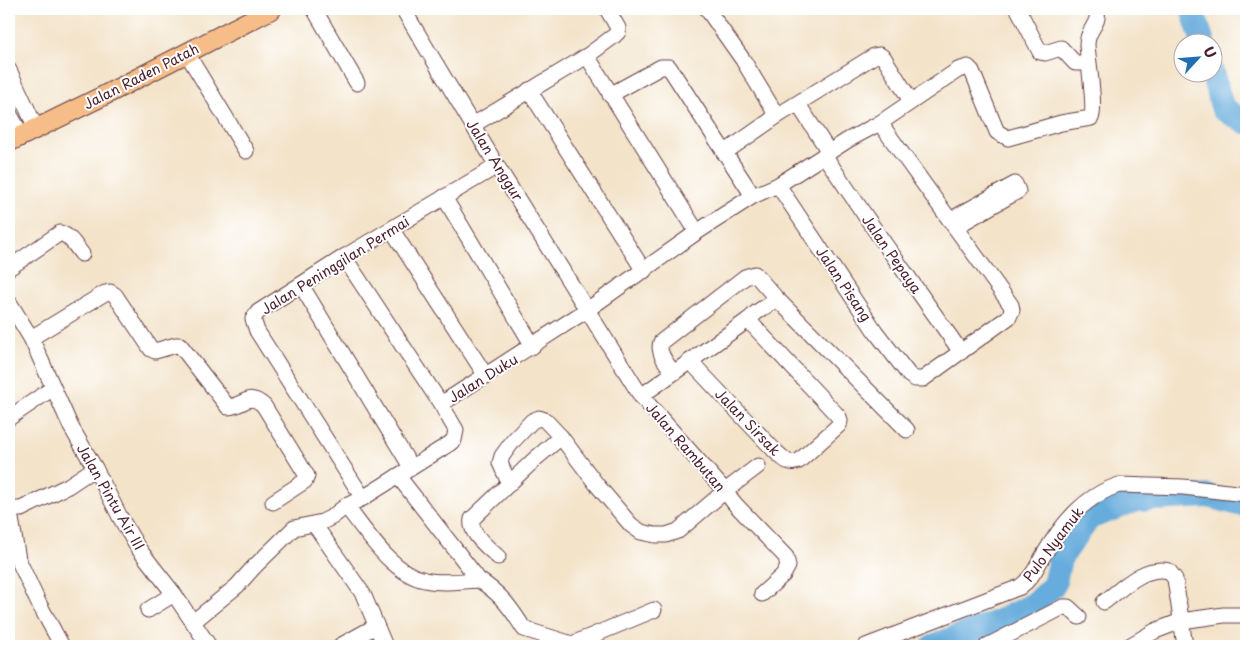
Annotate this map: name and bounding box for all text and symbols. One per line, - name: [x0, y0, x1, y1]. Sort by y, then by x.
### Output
- north arrow: [1172, 32, 1222, 82]
- street label: Jalan Raden Patah: [80, 38, 202, 114]
- text: U: [1198, 43, 1222, 61]
- street label: Jalan Anggur: [461, 115, 529, 205]
- street label: Jalan Pepaya: [857, 210, 927, 298]
- street label: Jalan Peninggilan Permai: [257, 211, 413, 319]
- street label: Jalan Pisang: [811, 242, 877, 326]
- street label: Jalan Duku: [444, 348, 522, 408]
- street label: Jalan Sirsak: [710, 384, 786, 461]
- street label: Jalan Rambutan: [641, 398, 731, 496]
- street label: Jalan Pintu Air III: [72, 440, 150, 554]
- street label: Pulo Nyamuk: [1018, 502, 1089, 586]

